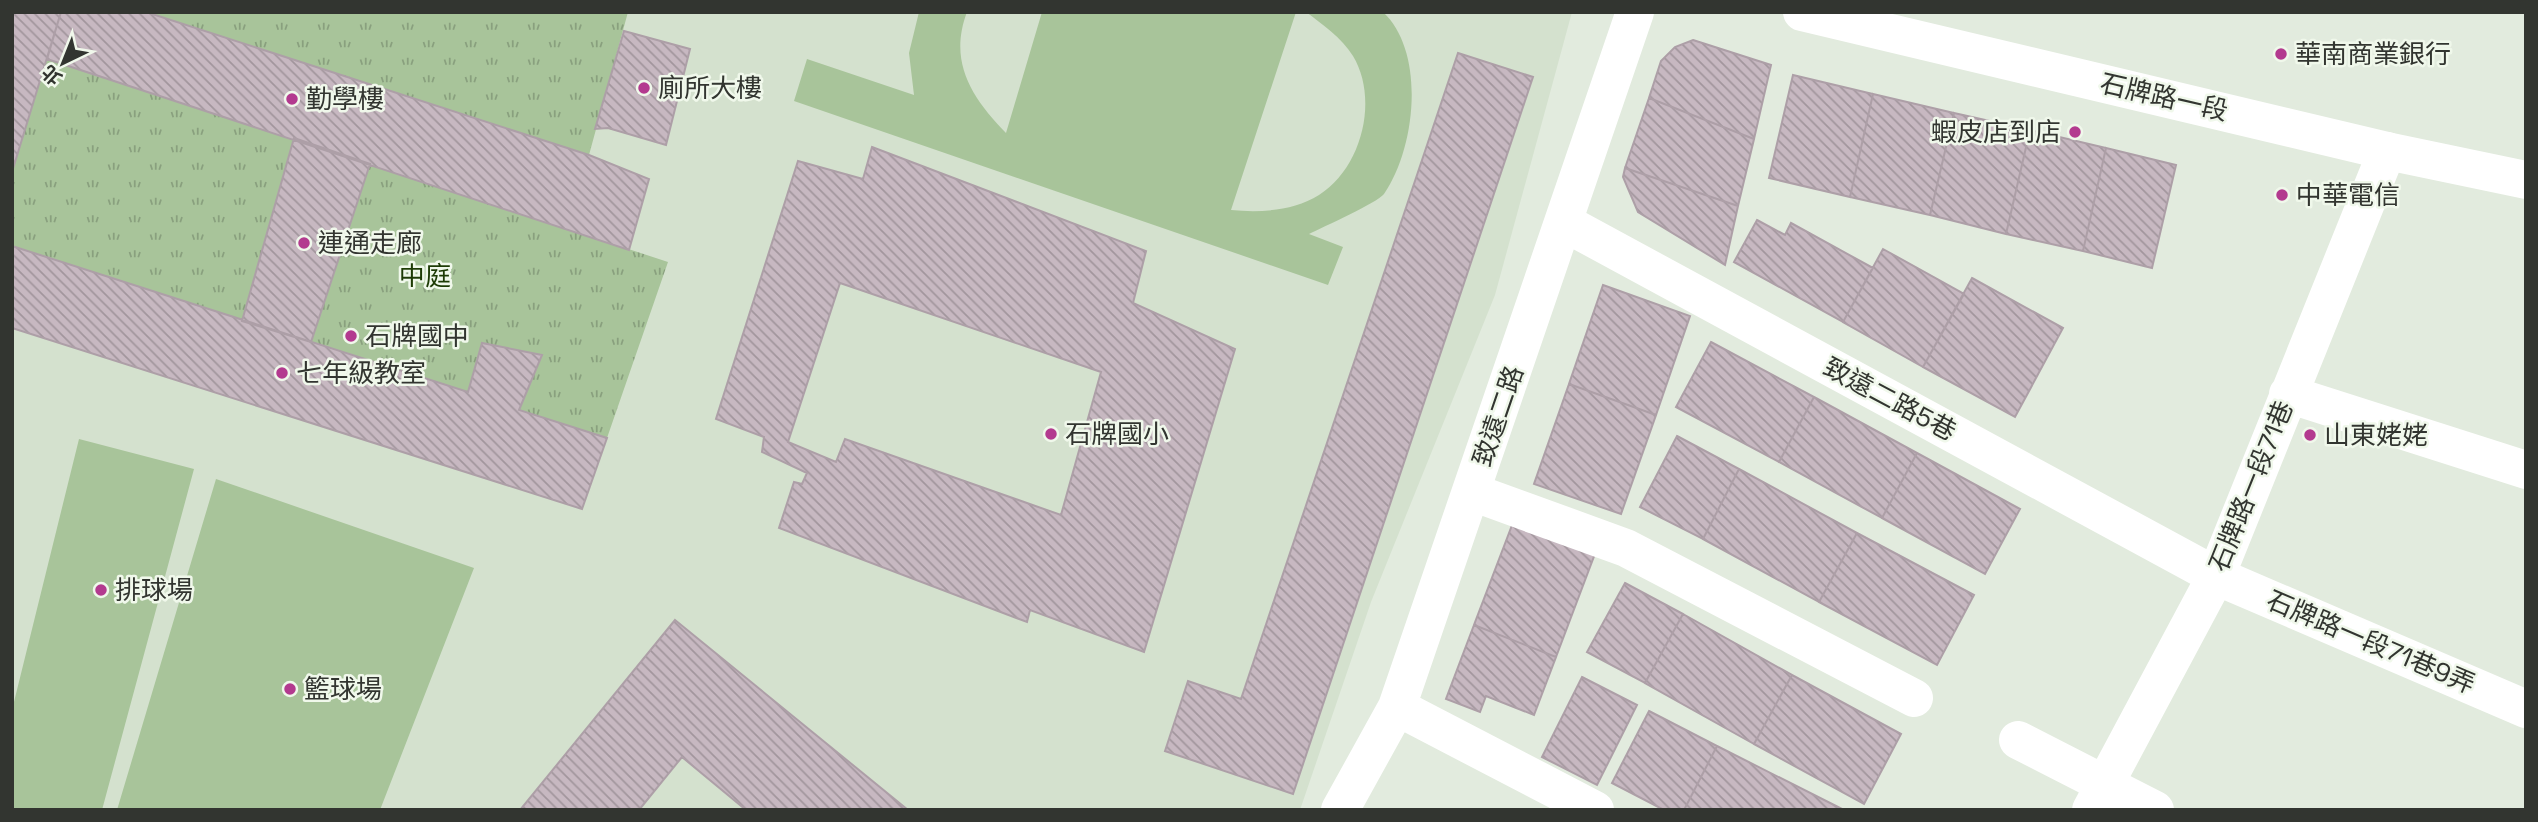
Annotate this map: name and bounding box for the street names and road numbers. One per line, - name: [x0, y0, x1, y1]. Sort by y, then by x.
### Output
- street label: 石牌路一段: [2097, 66, 2231, 128]
- street label: 致遠二路5巷: [1818, 350, 1962, 448]
- street label: 致遠二路: [1465, 361, 1531, 471]
- street label: 石牌路一段71巷: [2201, 396, 2301, 576]
- street label: 石牌路一段71巷9弄: [2262, 583, 2480, 701]

